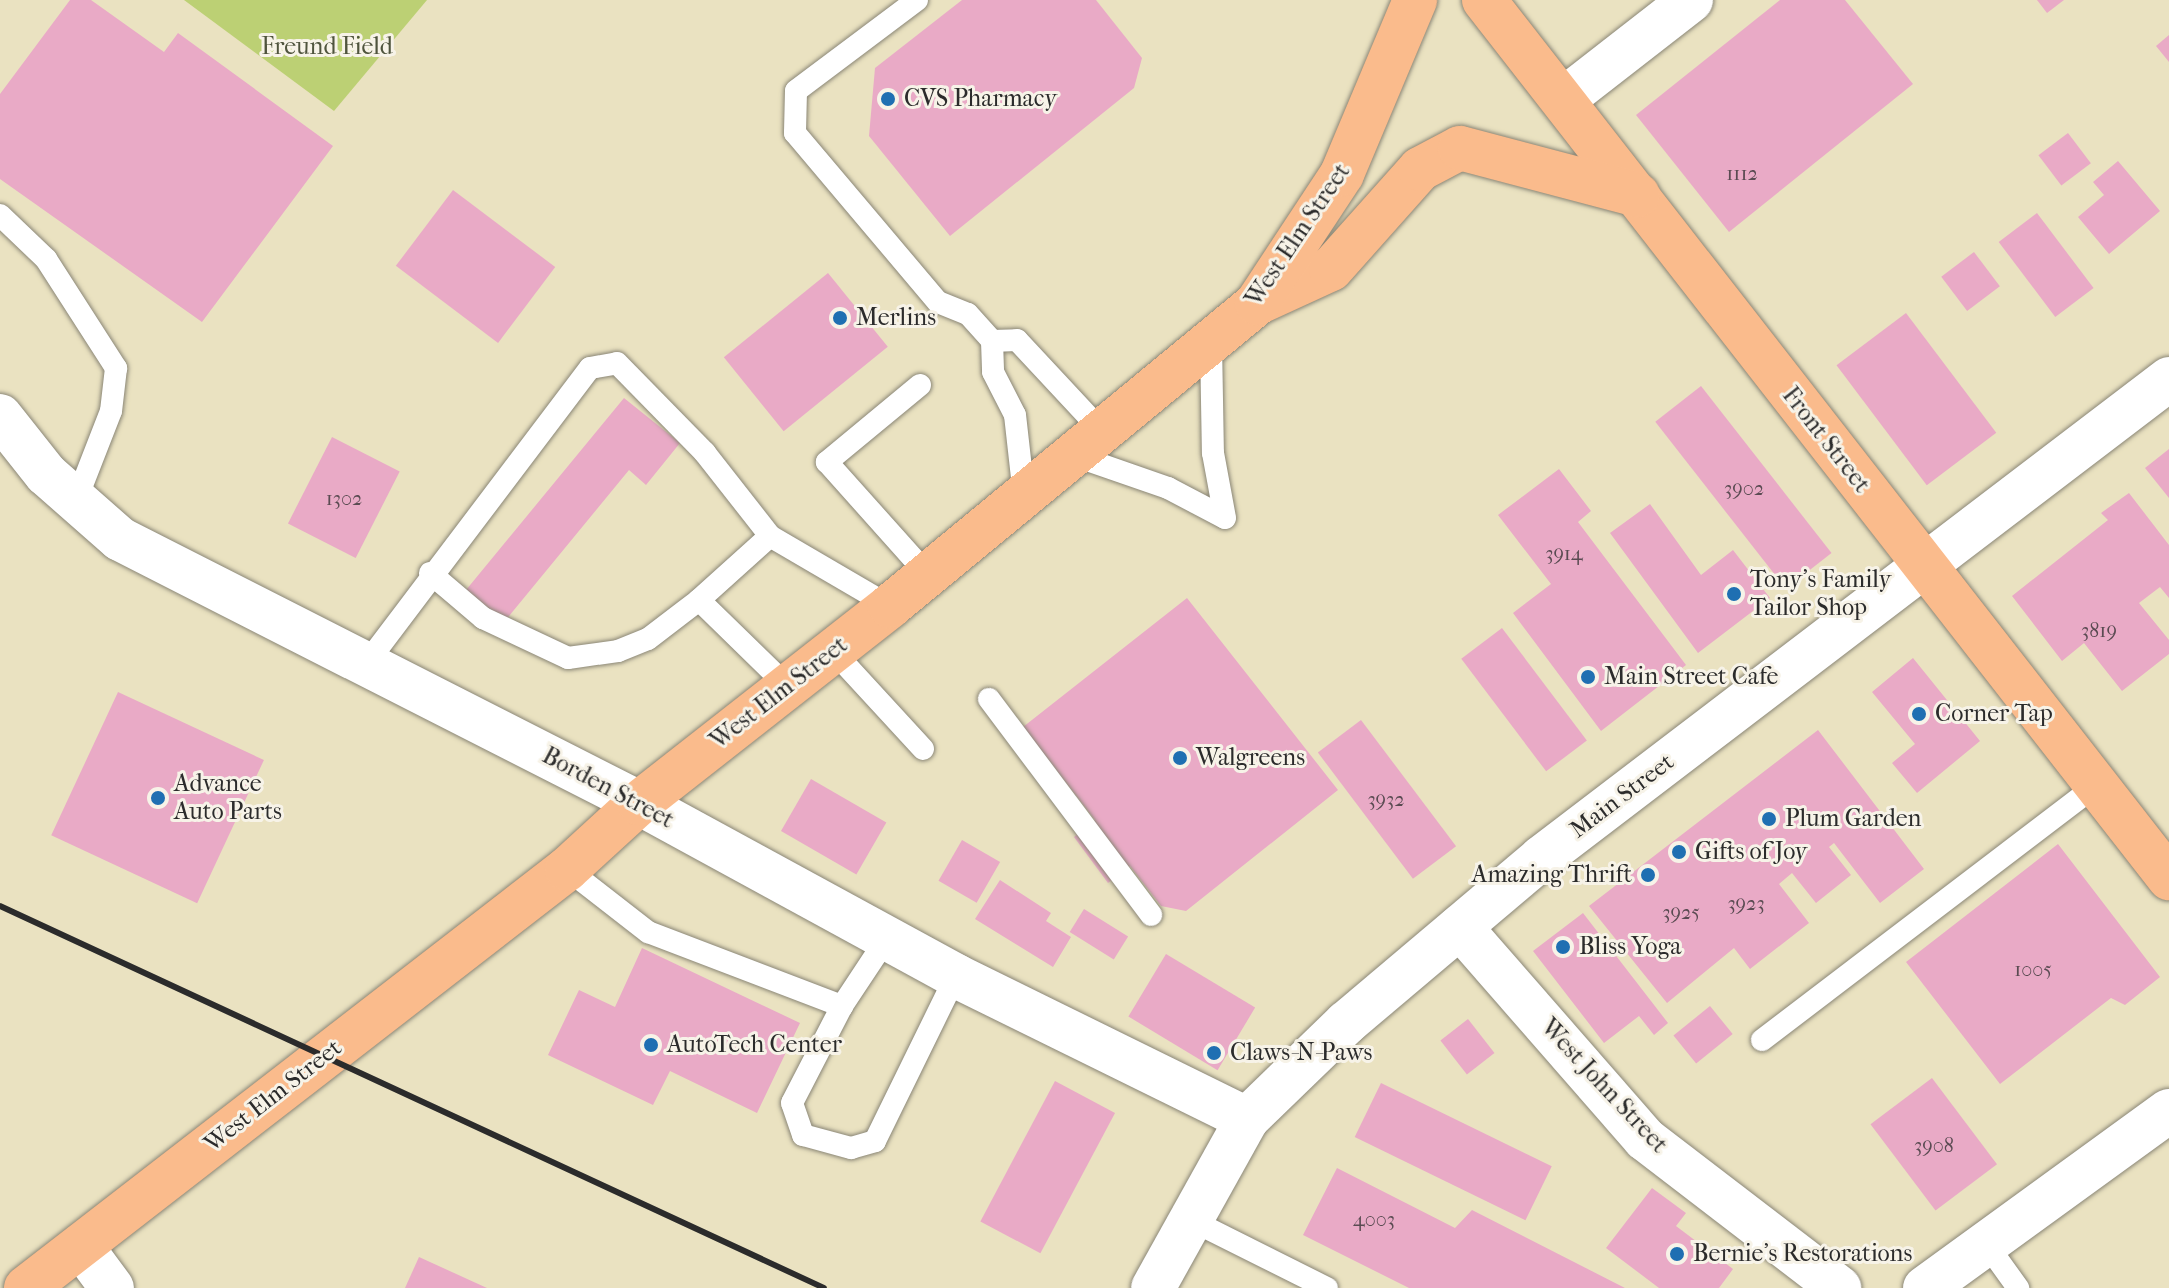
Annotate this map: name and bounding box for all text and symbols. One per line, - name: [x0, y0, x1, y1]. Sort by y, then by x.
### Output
- park label: Freund Field: [261, 33, 393, 61]
- place label: CVS Pharmacy: [904, 85, 1057, 113]
- marker: CVS Pharmacy: [879, 90, 897, 108]
- street label: West Elm Street: [1240, 158, 1356, 312]
- house number: 1112: [1726, 161, 1758, 185]
- place label: Merlins: [856, 304, 936, 332]
- marker: Merlins: [831, 309, 849, 327]
- street label: Front Street: [1776, 382, 1876, 498]
- house number: 3902: [1724, 476, 1764, 500]
- house number: 1302: [326, 486, 362, 510]
- house number: 3914: [1545, 541, 1583, 565]
- place label: Tony's Family Tailor Shop: [1750, 566, 1891, 622]
- marker: Tony's Family Tailor Shop: [1725, 585, 1743, 603]
- house number: 3819: [2081, 618, 2117, 642]
- street label: West Elm Street: [705, 631, 853, 755]
- place label: Main Street Cafe: [1604, 663, 1778, 691]
- marker: Main Street Cafe: [1579, 668, 1597, 686]
- place label: Corner Tap: [1935, 700, 2053, 728]
- marker: Corner Tap: [1910, 705, 1928, 723]
- street label: Borden Street: [537, 741, 679, 835]
- place label: Walgreens: [1196, 744, 1305, 772]
- street label: Main Street: [1564, 748, 1680, 844]
- marker: Walgreens: [1171, 749, 1189, 767]
- place label: Advance Auto Parts: [174, 770, 282, 826]
- house number: 3932: [1367, 787, 1405, 811]
- marker: Advance Auto Parts: [149, 789, 167, 807]
- place label: Plum Garden: [1785, 805, 1922, 833]
- marker: Plum Garden: [1760, 810, 1778, 828]
- place label: Gifts of Joy: [1695, 838, 1807, 866]
- marker: Gifts of Joy: [1670, 843, 1688, 861]
- place label: Amazing Thrift: [1472, 861, 1632, 889]
- marker: Amazing Thrift: [1639, 866, 1657, 884]
- house number: 3923: [1727, 891, 1765, 915]
- house number: 3925: [1662, 900, 1700, 924]
- place label: Bliss Yoga: [1579, 933, 1681, 961]
- marker: Bliss Yoga: [1554, 938, 1572, 956]
- house number: 1005: [2014, 957, 2052, 981]
- street label: West John Street: [1535, 1013, 1673, 1159]
- place label: AutoTech Center: [667, 1031, 842, 1059]
- street label: West Elm Street: [199, 1034, 347, 1158]
- marker: AutoTech Center: [642, 1036, 660, 1054]
- place label: Claws-N-Paws: [1230, 1039, 1372, 1067]
- marker: Claws-N-Paws: [1205, 1044, 1223, 1062]
- house number: 3908: [1914, 1133, 1954, 1157]
- house number: 4003: [1353, 1207, 1395, 1231]
- place label: Bernie's Restorations: [1693, 1240, 1912, 1268]
- marker: Bernie's Restorations: [1668, 1245, 1686, 1263]

